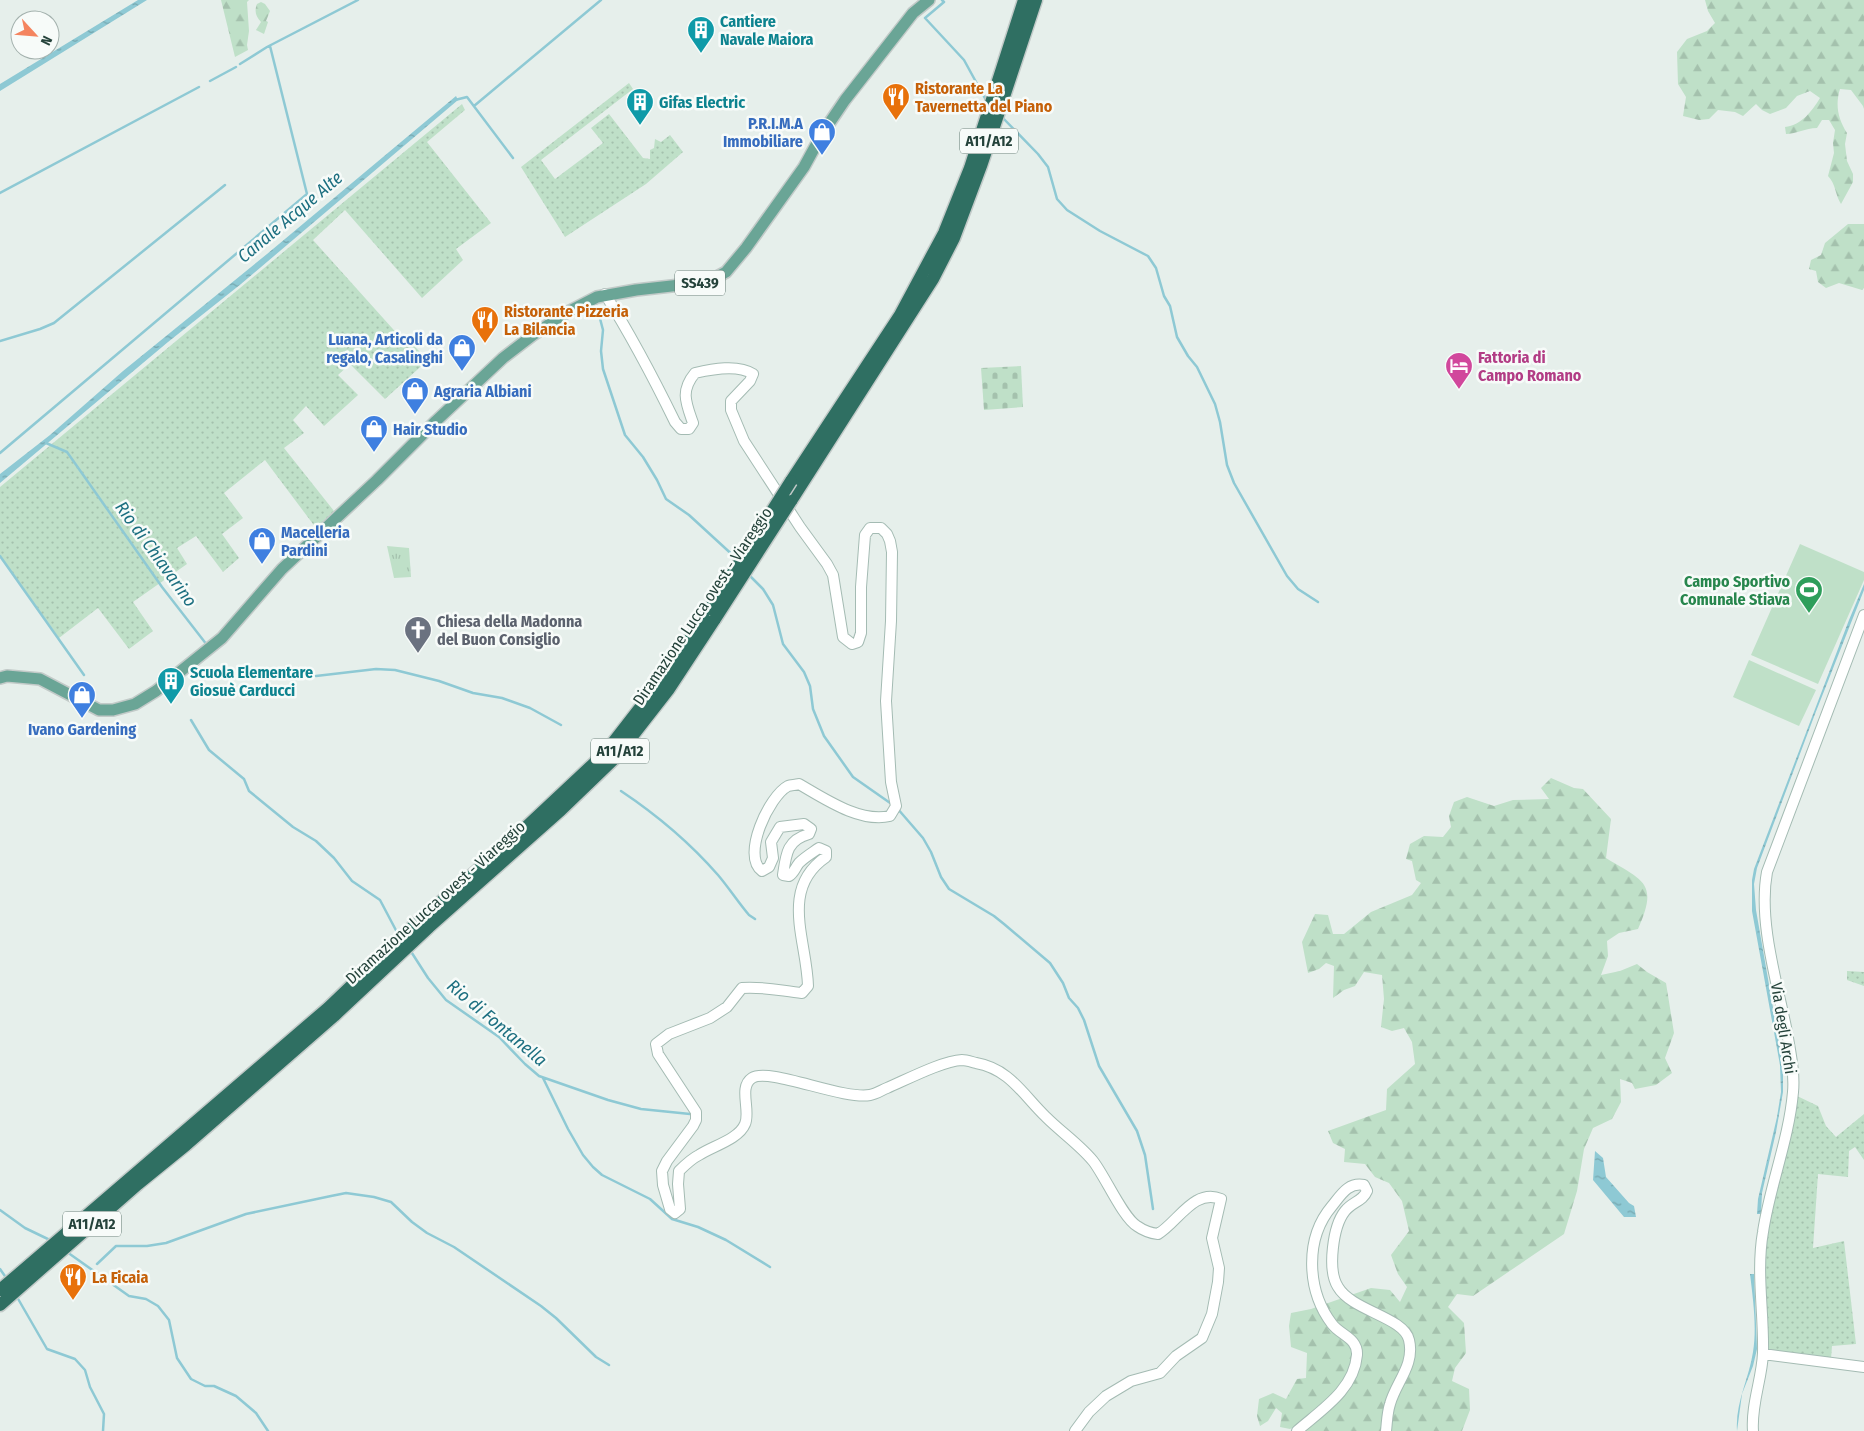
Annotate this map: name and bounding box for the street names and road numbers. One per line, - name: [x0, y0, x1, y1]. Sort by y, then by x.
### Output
- road number: A11/A12: [960, 128, 1018, 154]
- road number: SS439: [675, 270, 725, 296]
- street label: Diramazione Lucca ovest - Viareggio: [629, 504, 776, 709]
- road number: A11/A12: [591, 738, 649, 764]
- street label: Diramazione Lucca ovest - Viareggio: [342, 817, 529, 988]
- street label: Via degli Archi: [1767, 981, 1800, 1075]
- road number: A11/A12: [63, 1212, 121, 1236]

